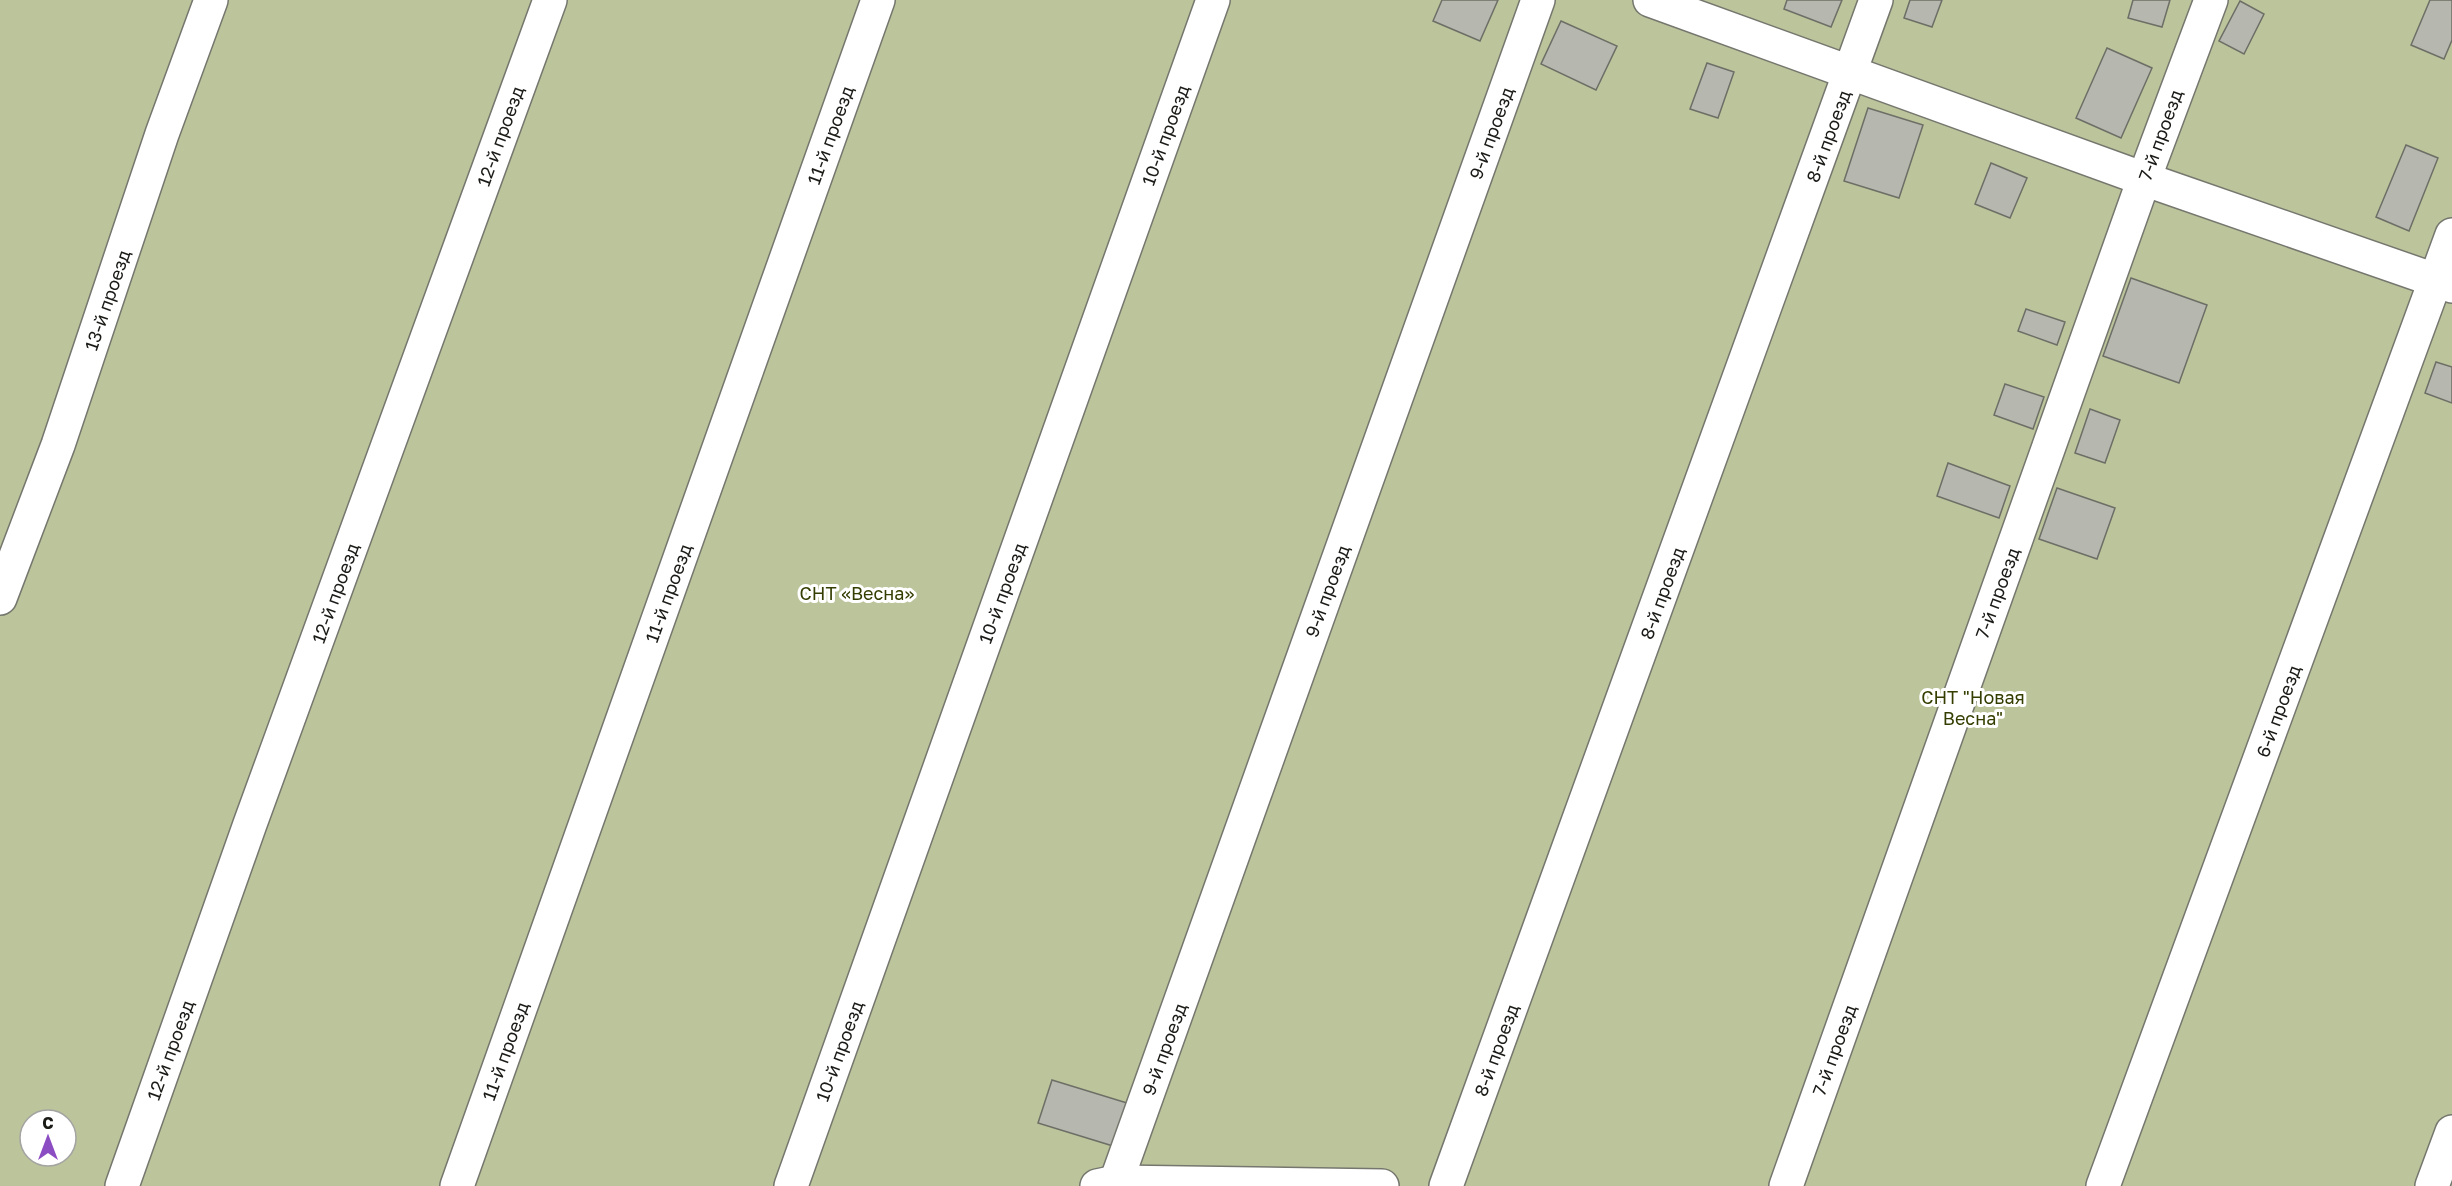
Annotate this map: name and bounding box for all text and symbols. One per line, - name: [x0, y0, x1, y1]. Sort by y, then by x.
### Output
- street label: 10-й проезд: [1137, 81, 1193, 188]
- street label: 12-й проезд: [472, 83, 528, 189]
- street label: 11-й проезд: [802, 83, 858, 187]
- street label: 9-й проезд: [1464, 84, 1518, 182]
- street label: 7-й проезд: [2133, 86, 2187, 184]
- street label: 8-й проезд: [1801, 87, 1855, 185]
- street label: 13-й проезд: [80, 247, 135, 353]
- street label: 10-й проезд: [974, 539, 1030, 646]
- street label: 12-й проезд: [307, 540, 363, 646]
- street label: 11-й проезд: [640, 541, 696, 645]
- street label: 9-й проезд: [1300, 542, 1354, 640]
- street label: 8-й проезд: [1635, 544, 1689, 642]
- street label: 7-й проезд: [1970, 544, 2024, 642]
- park label: СНТ «Весна»: [800, 582, 915, 604]
- street label: 6-й проезд: [2251, 662, 2305, 760]
- park label: СНТ "Новая Весна": [1921, 686, 2025, 729]
- street label: 12-й проезд: [142, 997, 198, 1103]
- street label: 10-й проезд: [811, 997, 867, 1104]
- street label: 11-й проезд: [477, 999, 533, 1103]
- street label: 9-й проезд: [1137, 1000, 1191, 1098]
- street label: 8-й проезд: [1469, 1001, 1523, 1099]
- street label: 7-й проезд: [1807, 1001, 1861, 1099]
- north arrow: [18, 1108, 78, 1168]
- text: С: [42, 1113, 54, 1133]

